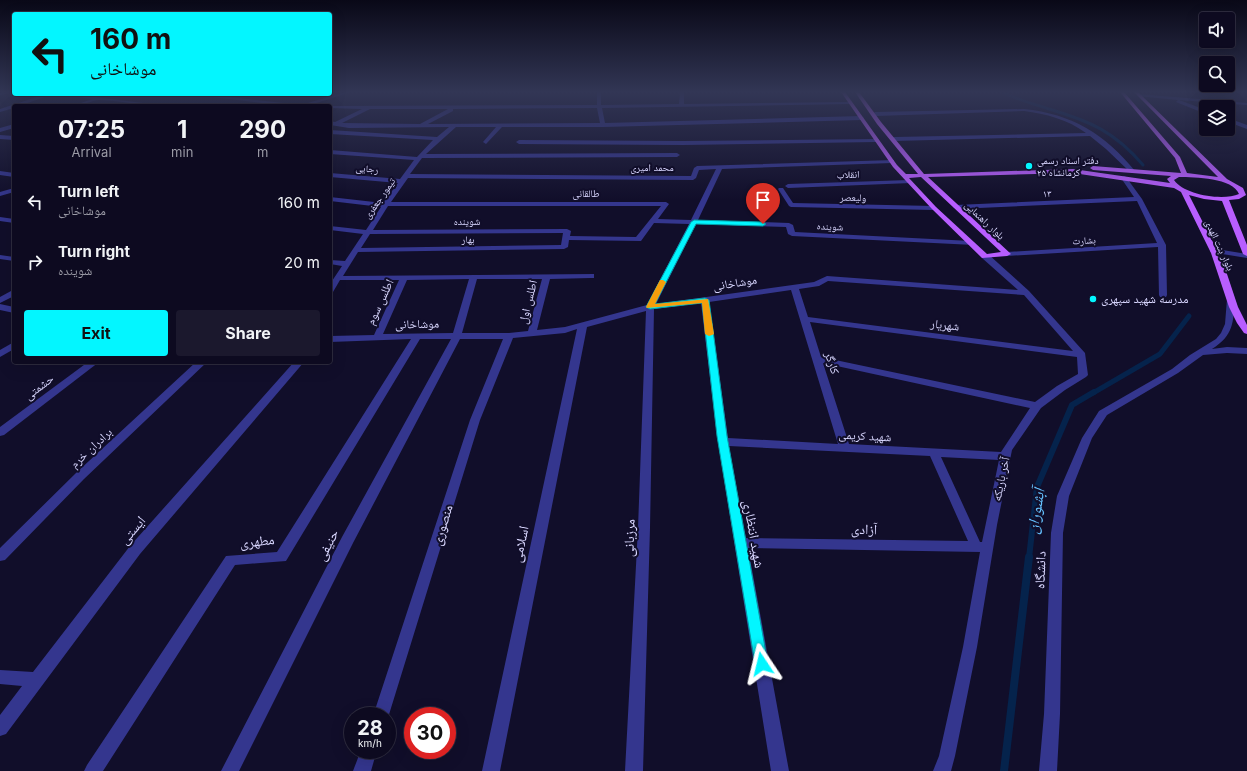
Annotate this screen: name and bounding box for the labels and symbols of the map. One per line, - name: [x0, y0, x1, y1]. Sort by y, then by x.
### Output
- place label: دفتر اسناد رسمی ۲۵ کرمانشاه: [1037, 154, 1099, 178]
- street label: رجایی: [355, 161, 379, 176]
- street label: محمد امیری: [630, 161, 674, 174]
- marker: دفتر اسناد رسمی ۲۵ کرمانشاه: [1024, 161, 1034, 171]
- street label: انقلاب: [836, 168, 860, 181]
- street label: تیمور جعفری: [361, 175, 398, 221]
- pin: [746, 183, 780, 224]
- street label: طالقانی: [572, 187, 600, 200]
- street label: ۱۳: [1042, 187, 1052, 199]
- street label: ولیعصر: [839, 191, 867, 203]
- street label: بلوار راهنمایی: [962, 199, 1008, 242]
- street label: شوینده: [454, 215, 481, 227]
- street label: بلوار بنت الهدی: [1202, 218, 1237, 273]
- street label: شوینده: [816, 219, 844, 233]
- street label: بهار: [460, 233, 475, 245]
- street label: بشارت: [1072, 233, 1096, 247]
- street label: موشاخانی: [712, 272, 758, 293]
- street label: اطلس سوم: [362, 276, 398, 327]
- street label: اطلس اول: [515, 278, 540, 325]
- place label: مدرسه شهید سپهری: [1101, 291, 1188, 306]
- marker: مدرسه شهید سپهری: [1088, 294, 1098, 304]
- street label: شهریار: [929, 315, 961, 334]
- street label: موشاخانی: [395, 316, 439, 331]
- street label: کارگر: [822, 349, 843, 376]
- street label: حشمتی: [21, 370, 57, 403]
- street label: برادران خرم: [66, 424, 116, 472]
- street label: شهید کریمی: [838, 427, 892, 445]
- street label: آخر باریکه: [989, 455, 1013, 502]
- water label: آبشوران: [1022, 483, 1050, 535]
- street label: شهید انتظاری: [739, 499, 769, 569]
- street label: منصوری: [427, 502, 457, 548]
- street label: ایستی: [115, 512, 149, 548]
- street label: مرزبانی: [619, 519, 639, 557]
- street label: آزادی: [851, 520, 878, 538]
- street label: اسلامی: [507, 524, 533, 564]
- street label: حنیفی: [311, 526, 343, 564]
- street label: مطهری: [239, 530, 275, 552]
- street label: دانشگاه: [1030, 551, 1049, 589]
- position arrow: [741, 643, 783, 685]
- speed limit sign: 30: [404, 707, 456, 759]

